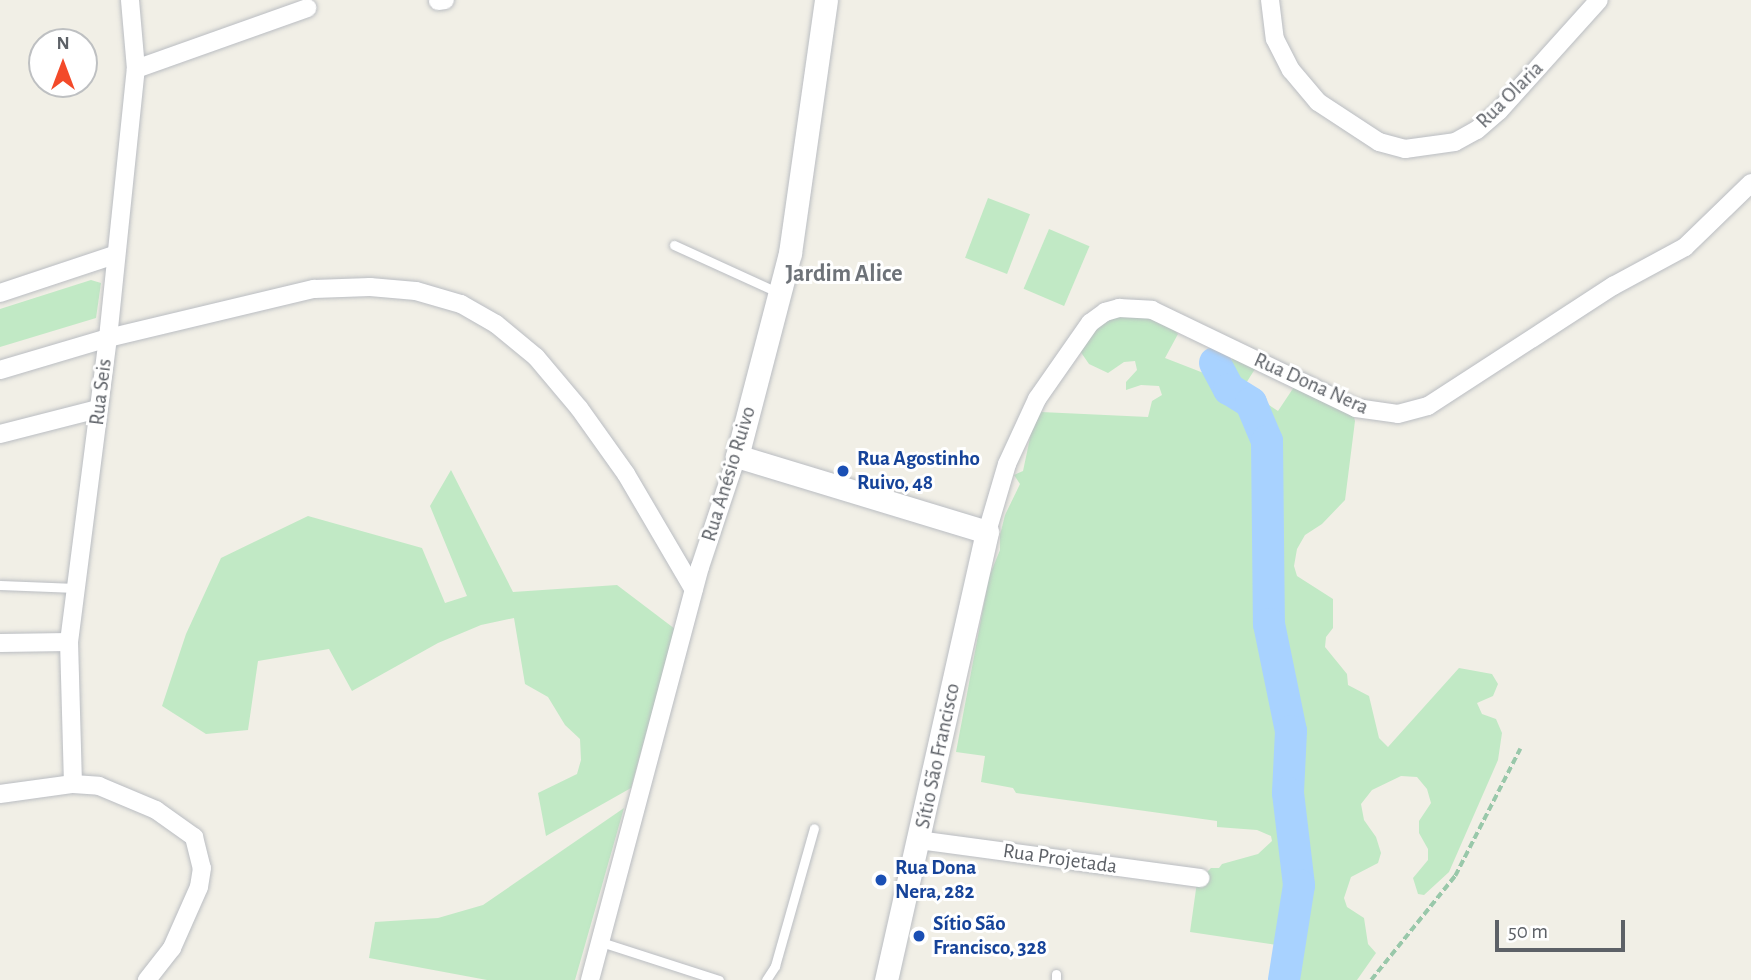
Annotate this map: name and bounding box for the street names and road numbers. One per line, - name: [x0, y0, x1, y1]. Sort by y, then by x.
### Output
- street label: Rua Olaria: [1471, 56, 1549, 134]
- street label: Rua Dona Nera: [1250, 348, 1372, 420]
- street label: Rua Seis: [84, 357, 118, 427]
- street label: Rua Anésio Ruivo: [696, 403, 762, 545]
- street label: Sítio São Francisco: [910, 681, 966, 831]
- street label: Rua Projetada: [1001, 839, 1119, 879]

